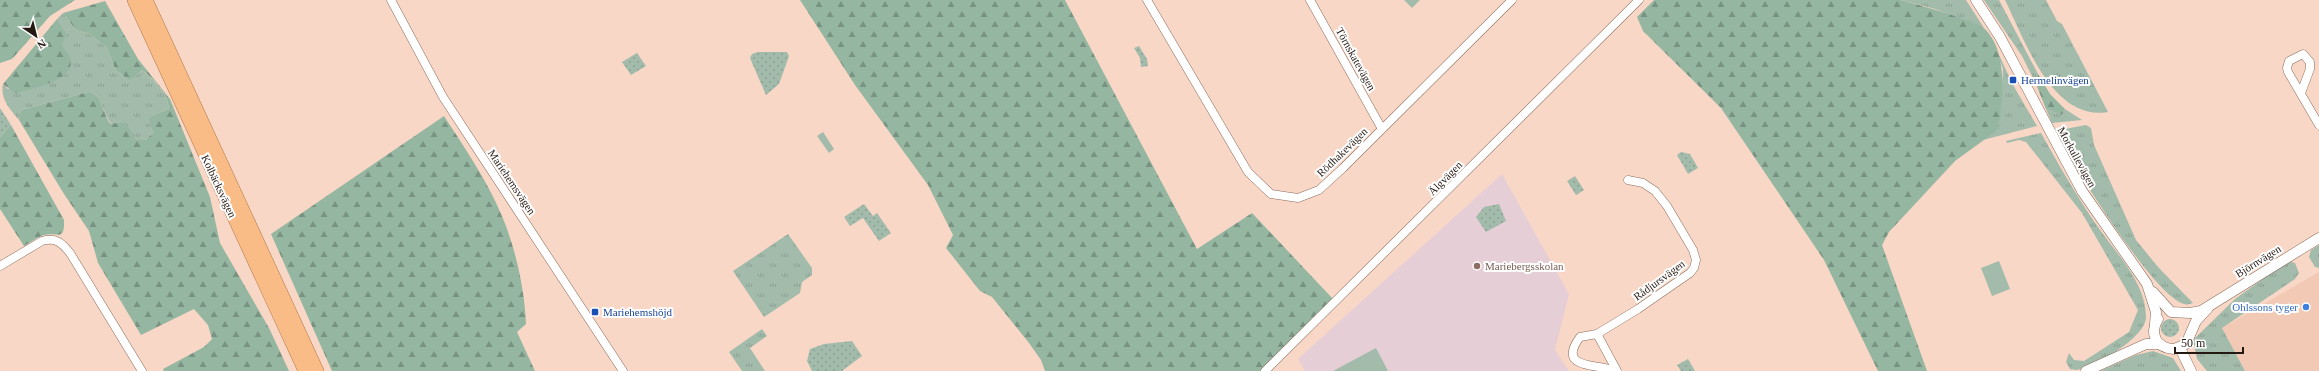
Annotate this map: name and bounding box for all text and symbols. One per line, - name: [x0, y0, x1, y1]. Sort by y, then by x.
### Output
- north arrow: [16, 16, 56, 56]
- street label: Törnskatevägen: [1334, 25, 1379, 93]
- text: N: [35, 37, 48, 51]
- place label: Hermelinvägen: [2021, 74, 2089, 86]
- marker: Hermelinvägen: [2008, 75, 2018, 85]
- street label: Rödhakevägen: [1314, 125, 1370, 179]
- street label: Morkullevägen: [2055, 125, 2099, 190]
- street label: Mariehemsvägen: [486, 147, 538, 217]
- street label: Kolbäcksvägen: [199, 153, 239, 220]
- street label: Älgvägen: [1426, 158, 1465, 197]
- street label: Björnvägen: [2233, 242, 2283, 280]
- street label: Rådjursvägen: [1631, 257, 1687, 303]
- place label: Mariebergsskolan: [1485, 260, 1564, 272]
- marker: Mariebergsskolan: [1472, 261, 1482, 271]
- place label: Ohlssons tyger: [2232, 301, 2298, 313]
- marker: Ohlssons tyger: [2301, 302, 2311, 312]
- place label: Mariehemshöjd: [603, 306, 673, 318]
- marker: Mariehemshöjd: [590, 307, 600, 317]
- scale bar: [2175, 329, 2243, 355]
- text: 50 m: [2181, 336, 2206, 350]

